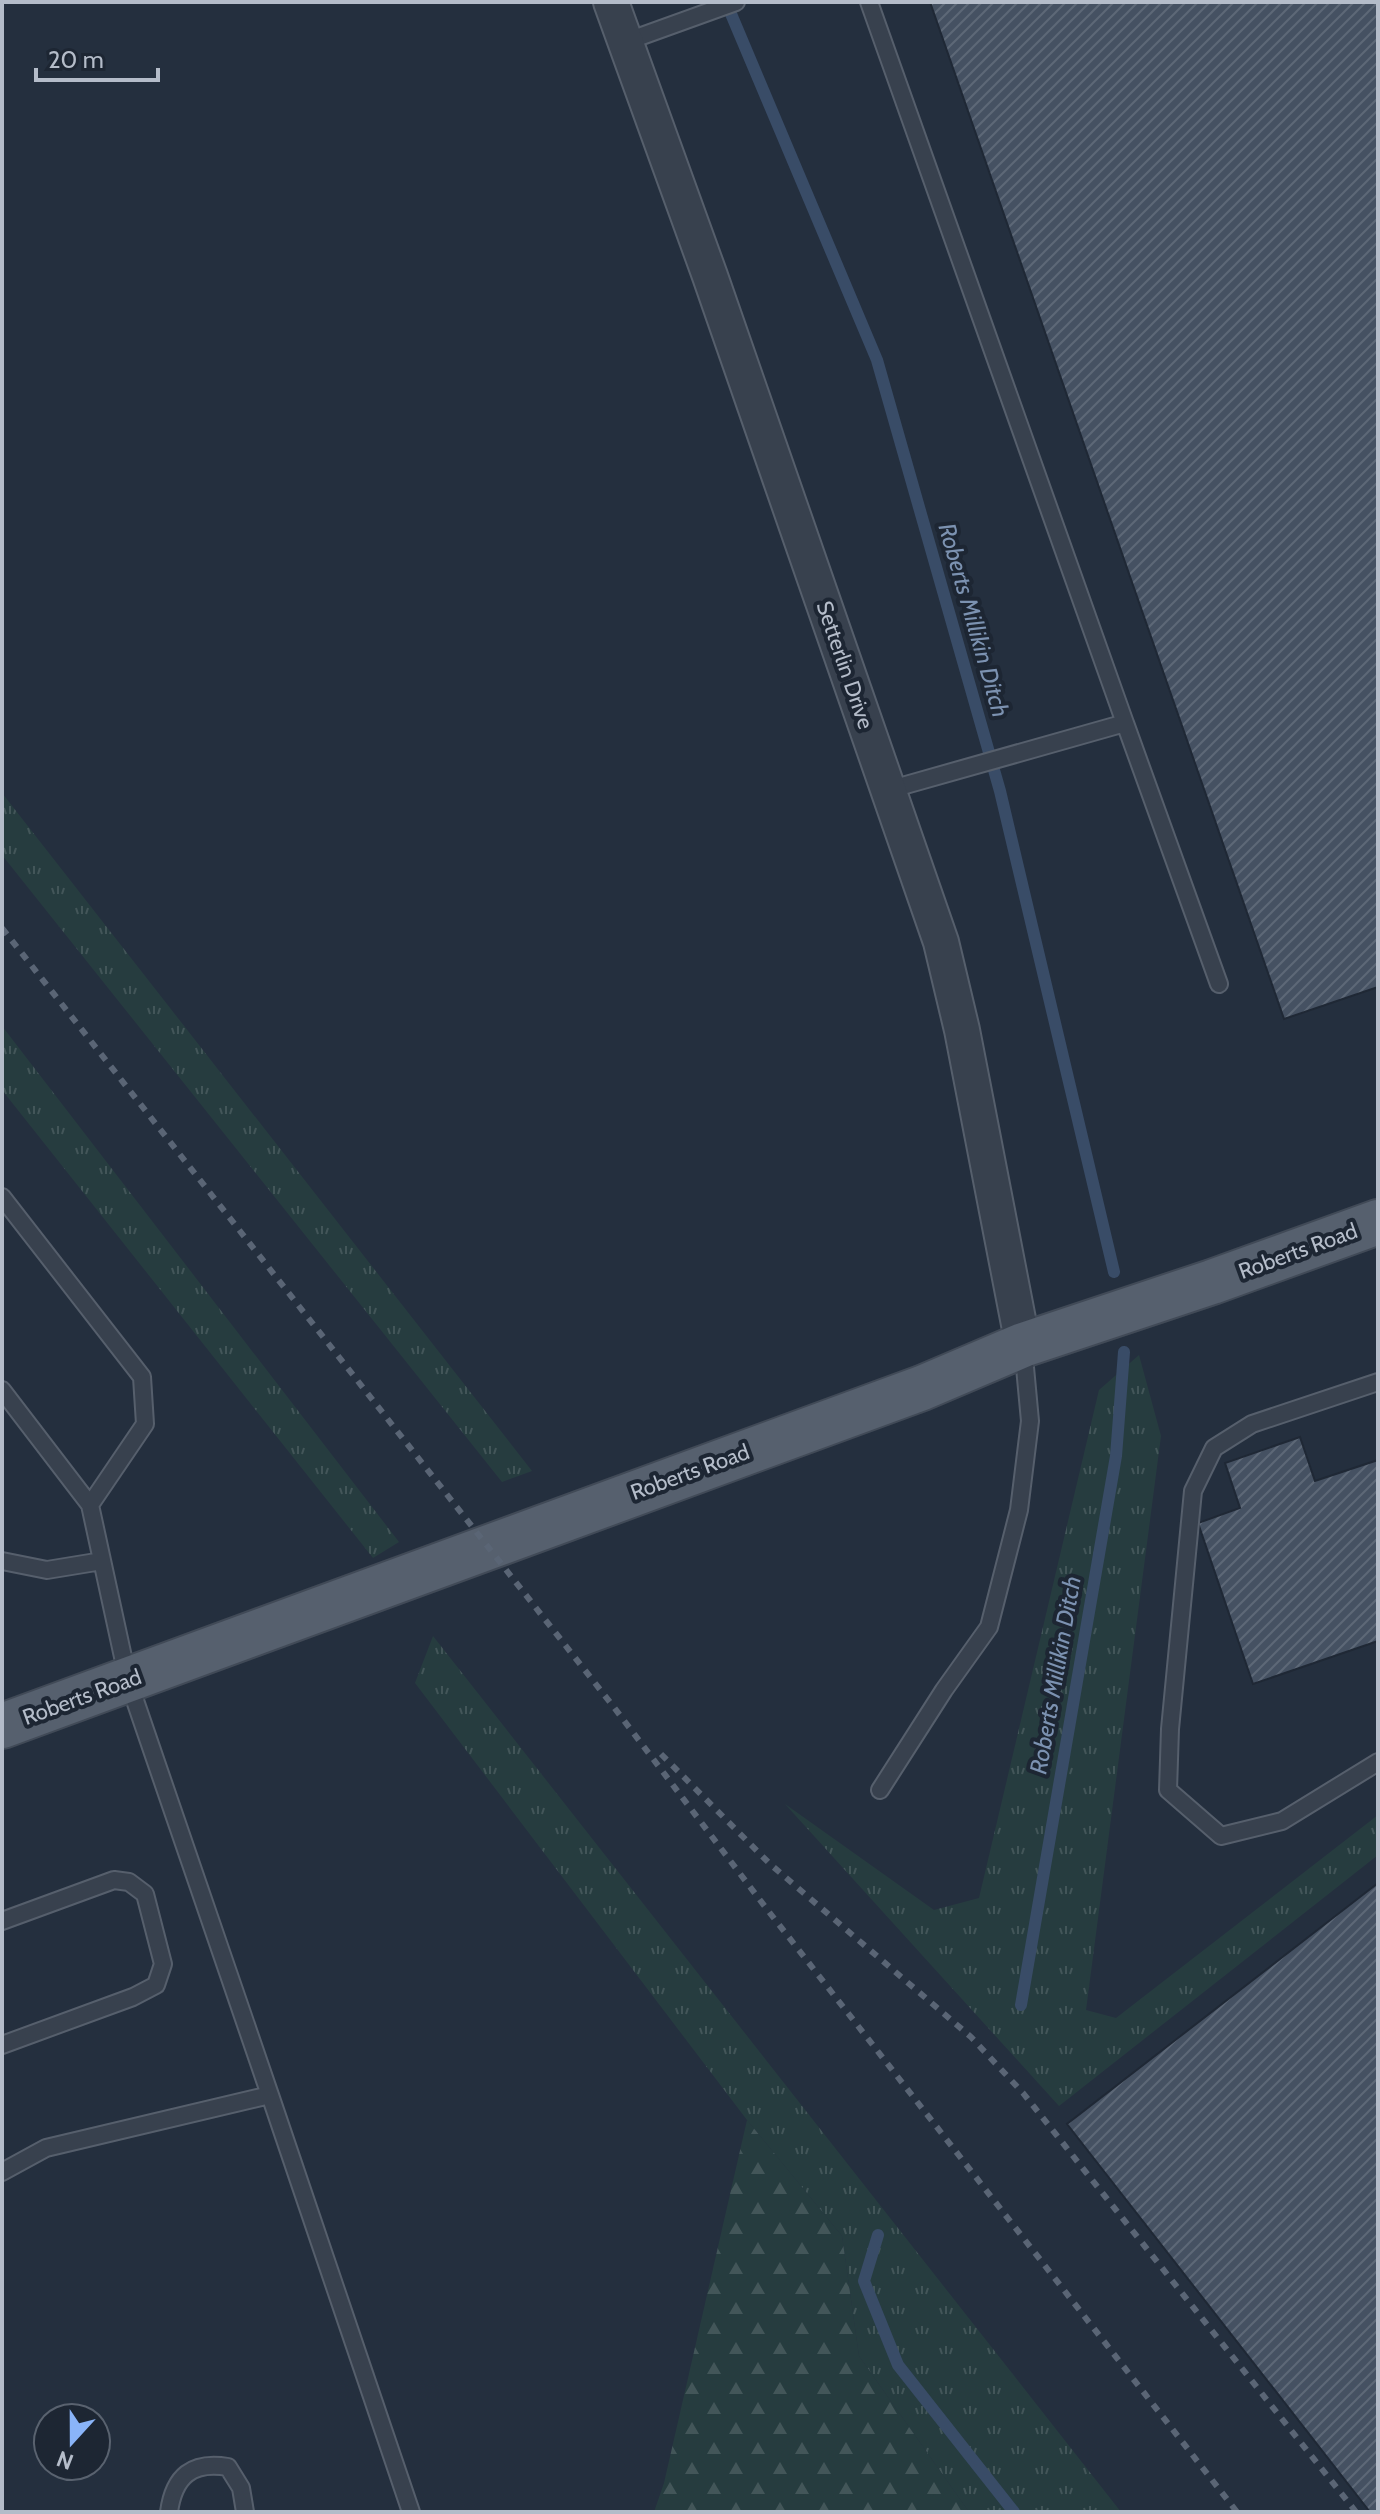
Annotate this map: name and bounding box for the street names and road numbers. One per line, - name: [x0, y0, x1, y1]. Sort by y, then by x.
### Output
- street label: Setterlin Drive: [810, 597, 880, 733]
- street label: Roberts Road: [1235, 1217, 1361, 1285]
- street label: Roberts Road: [627, 1438, 753, 1506]
- street label: Roberts Road: [19, 1663, 145, 1731]

